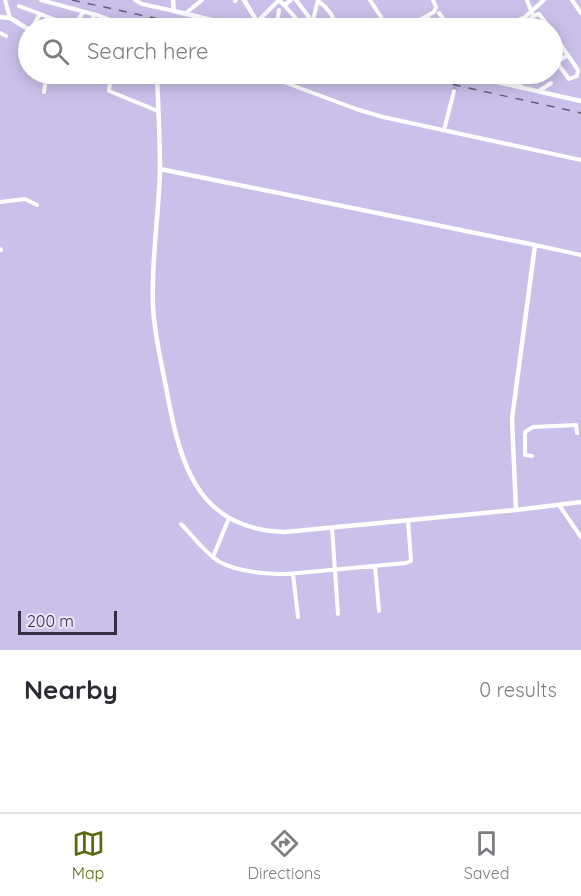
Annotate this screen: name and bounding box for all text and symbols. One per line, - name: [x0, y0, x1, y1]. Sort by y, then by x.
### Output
- search box: [18, 18, 563, 84]
- icon: search: [39, 35, 72, 68]
- text: Search here: [87, 37, 208, 65]
- scale bar: [18, 608, 117, 636]
- text: 200 m: [27, 611, 74, 631]
- text: Nearby: [24, 673, 118, 706]
- text: 0 results: [479, 677, 557, 702]
- tab: Map: [72, 827, 105, 883]
- tab: Directions: [248, 827, 321, 883]
- tab: Saved: [464, 827, 509, 883]

